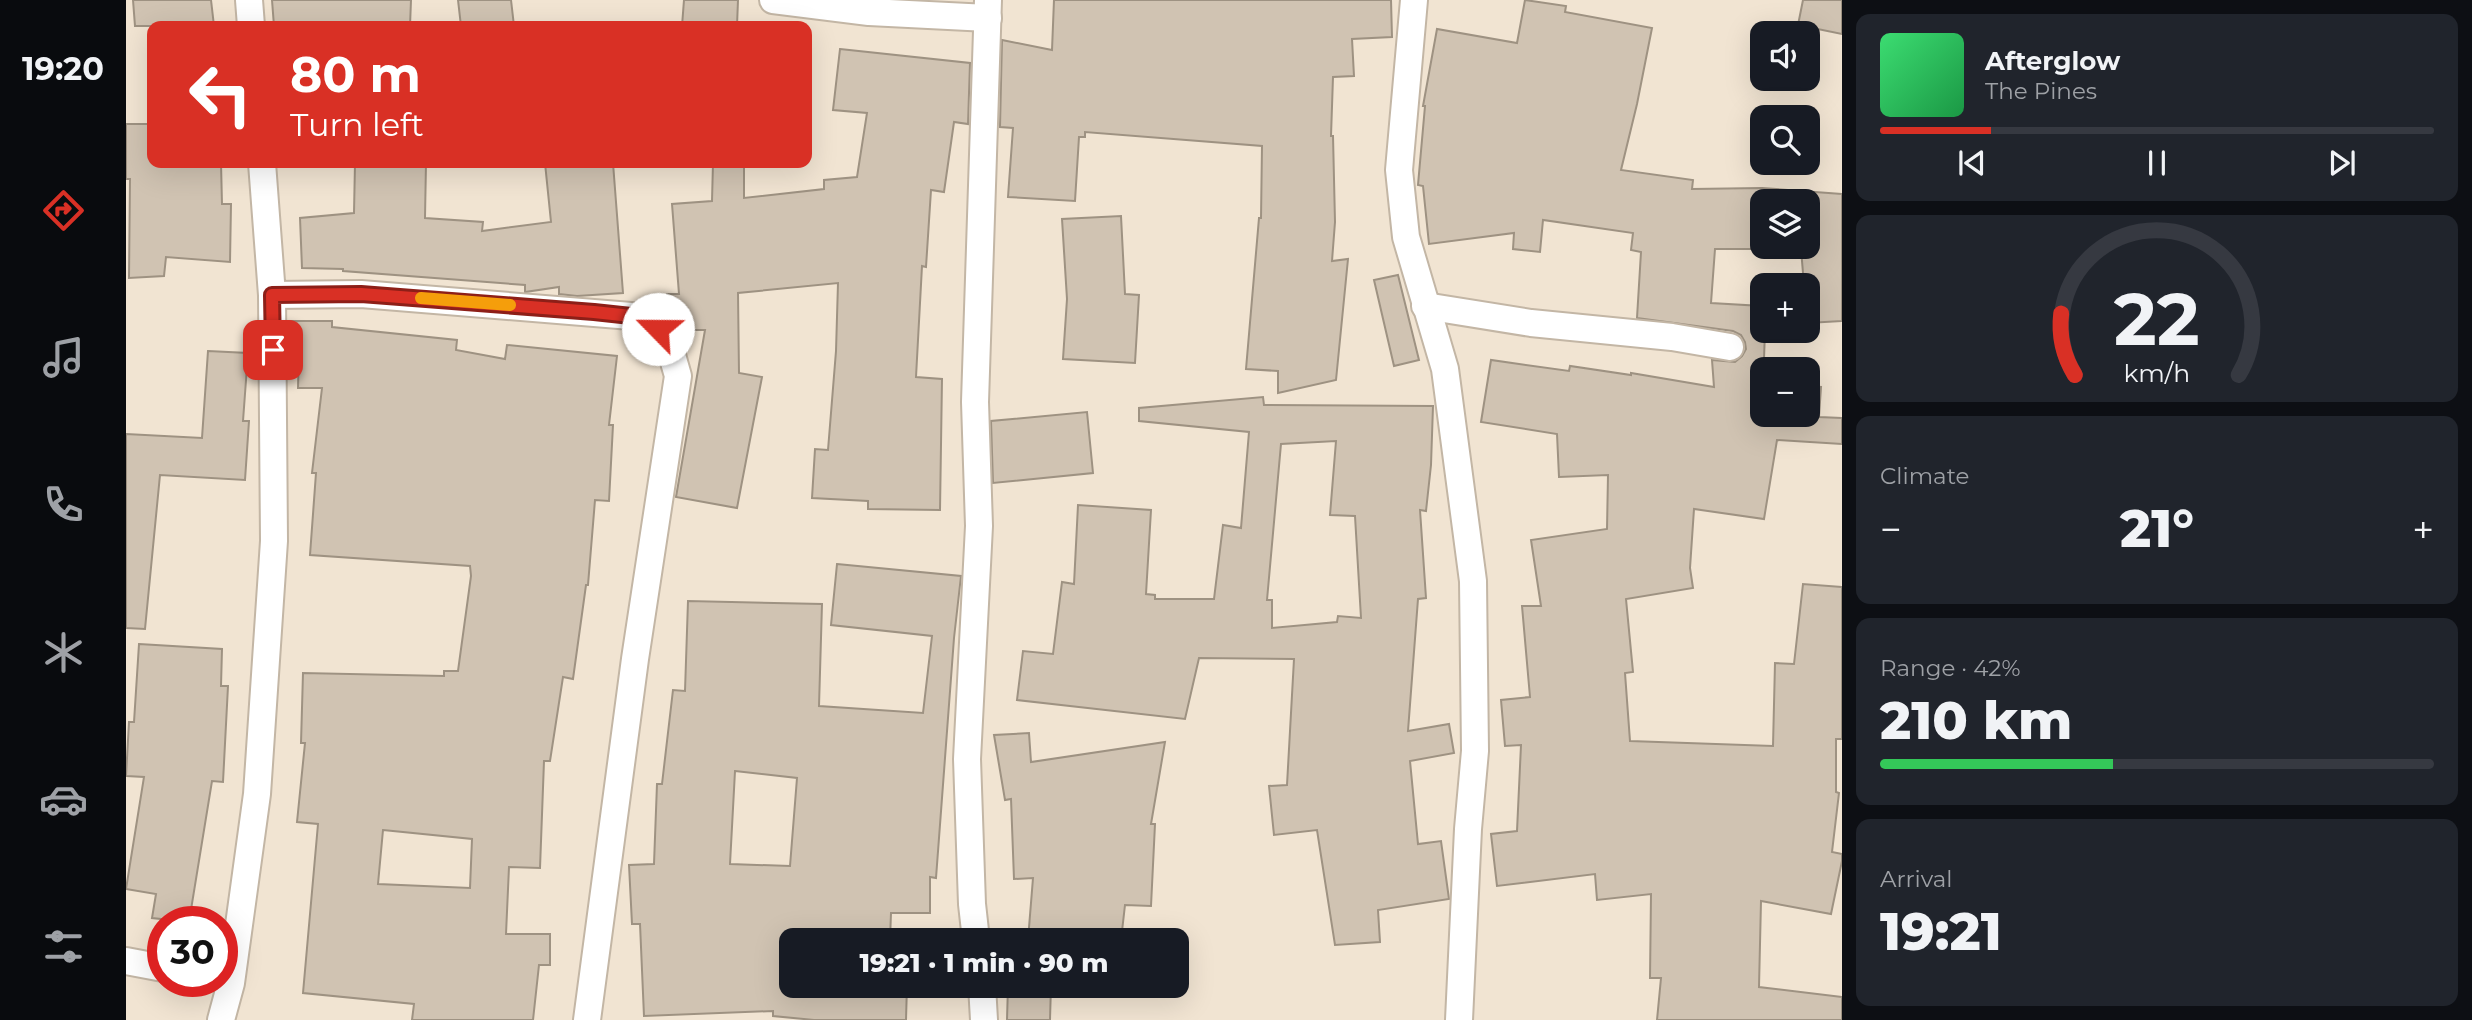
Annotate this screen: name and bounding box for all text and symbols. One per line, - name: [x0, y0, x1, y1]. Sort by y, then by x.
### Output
- map controls: [1750, 21, 1820, 427]
- button: sound: [1750, 21, 1820, 91]
- text: 80 m: [290, 45, 421, 104]
- text: Afterglow: [1985, 45, 2120, 77]
- text: 19:20: [22, 49, 104, 88]
- icon: left: [175, 49, 266, 140]
- text: The Pines: [1985, 77, 2097, 105]
- text: Turn left: [290, 105, 424, 144]
- button: search: [1750, 105, 1820, 175]
- icon: previous: [1953, 144, 1991, 182]
- icon: pause: [2138, 144, 2176, 182]
- icon: next: [2323, 144, 2361, 182]
- icon: directions: [39, 186, 88, 235]
- button: layers: [1750, 189, 1820, 259]
- button: +: [1750, 273, 1820, 343]
- text: 22: [2114, 275, 2200, 363]
- position arrow: [621, 292, 695, 366]
- pin: [243, 320, 303, 380]
- icon: arrive: [254, 331, 292, 369]
- icon: music: [39, 333, 88, 382]
- button: −: [1750, 357, 1820, 427]
- text: km/h: [2124, 358, 2190, 388]
- text: Climate: [1880, 462, 1969, 490]
- icon: phone: [39, 480, 88, 529]
- text: 21°: [2120, 497, 2194, 560]
- text: −: [1880, 506, 1902, 553]
- text: +: [2412, 506, 2434, 553]
- icon: climate: [39, 628, 88, 677]
- text: Range · 42%: [1880, 654, 2021, 682]
- text: 210 km: [1880, 689, 2072, 752]
- icon: car: [39, 775, 88, 824]
- text: Arrival: [1880, 865, 1953, 893]
- text: 19:21: [1880, 900, 2002, 963]
- speed limit sign: 30: [147, 906, 238, 997]
- icon: filters: [39, 922, 88, 971]
- text: 19:21 · 1 min · 90 m: [860, 947, 1108, 979]

